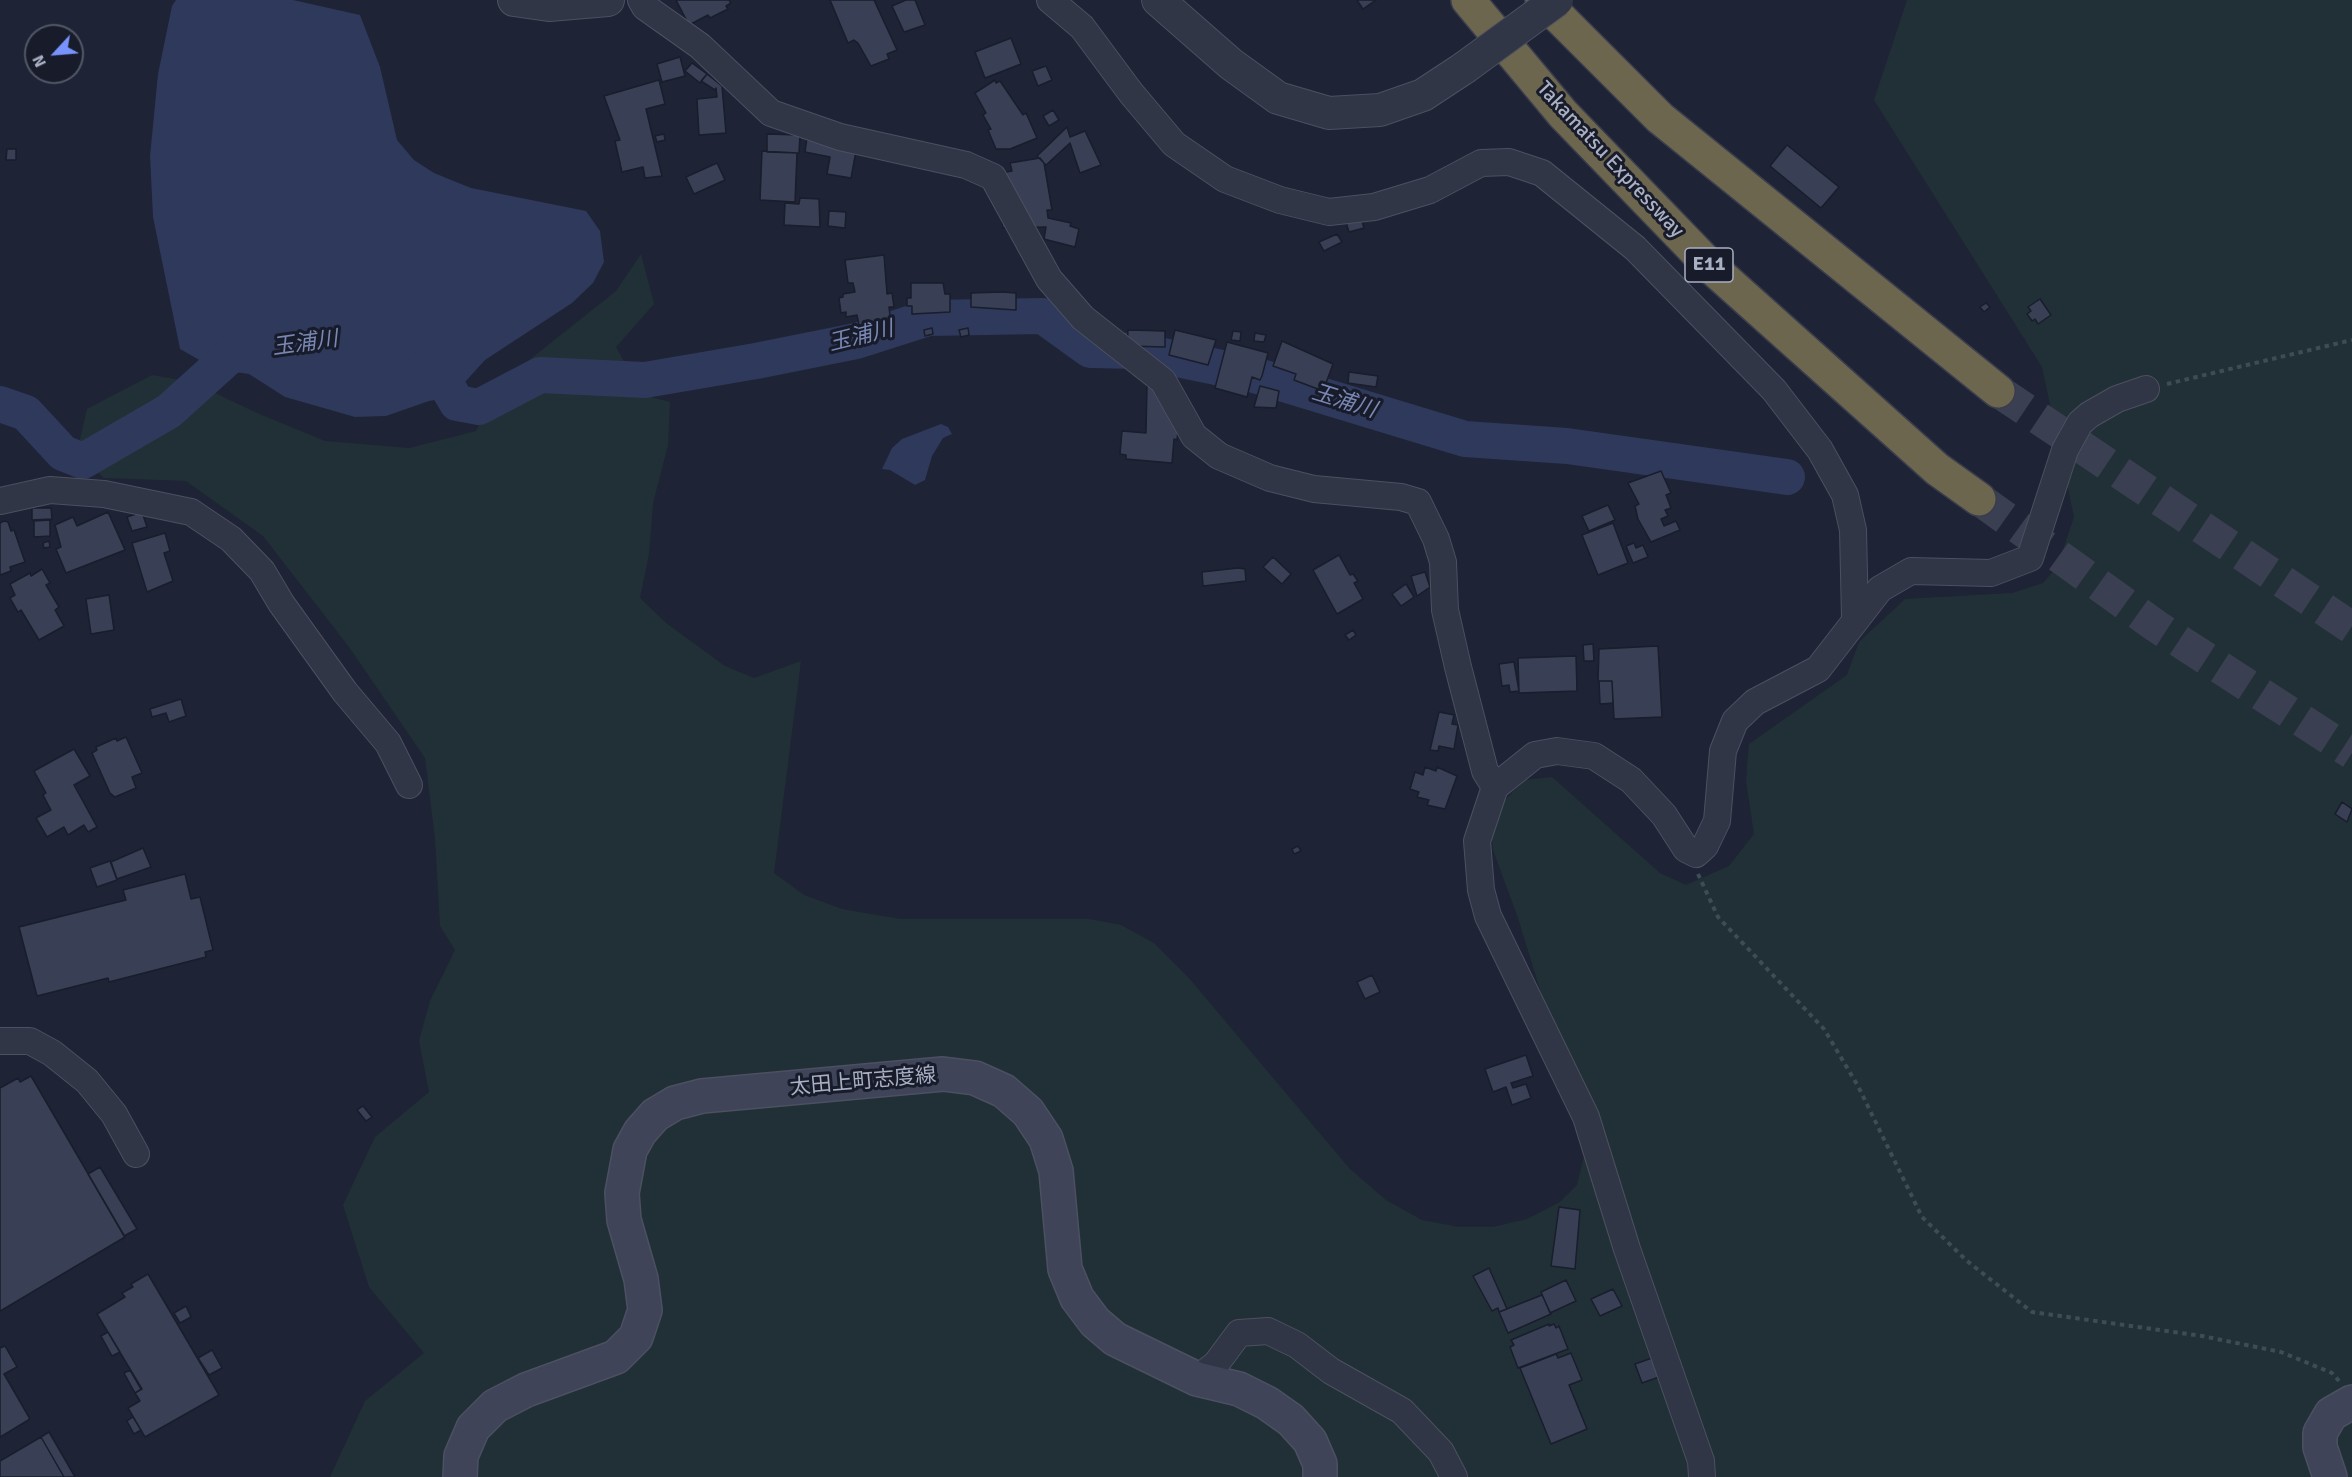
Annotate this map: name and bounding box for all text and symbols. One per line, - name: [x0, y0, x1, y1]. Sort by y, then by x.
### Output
- north arrow: [24, 24, 84, 84]
- text: N: [28, 52, 51, 70]
- street label: Takamatsu Expressway: [1531, 77, 1689, 243]
- road number: E11: [1685, 248, 1733, 282]
- water label: 玉浦川: [826, 316, 896, 358]
- water label: 玉浦川: [270, 326, 340, 362]
- water label: 玉浦川: [1309, 380, 1379, 424]
- street label: 太田上町志度線: [789, 1063, 937, 1101]

